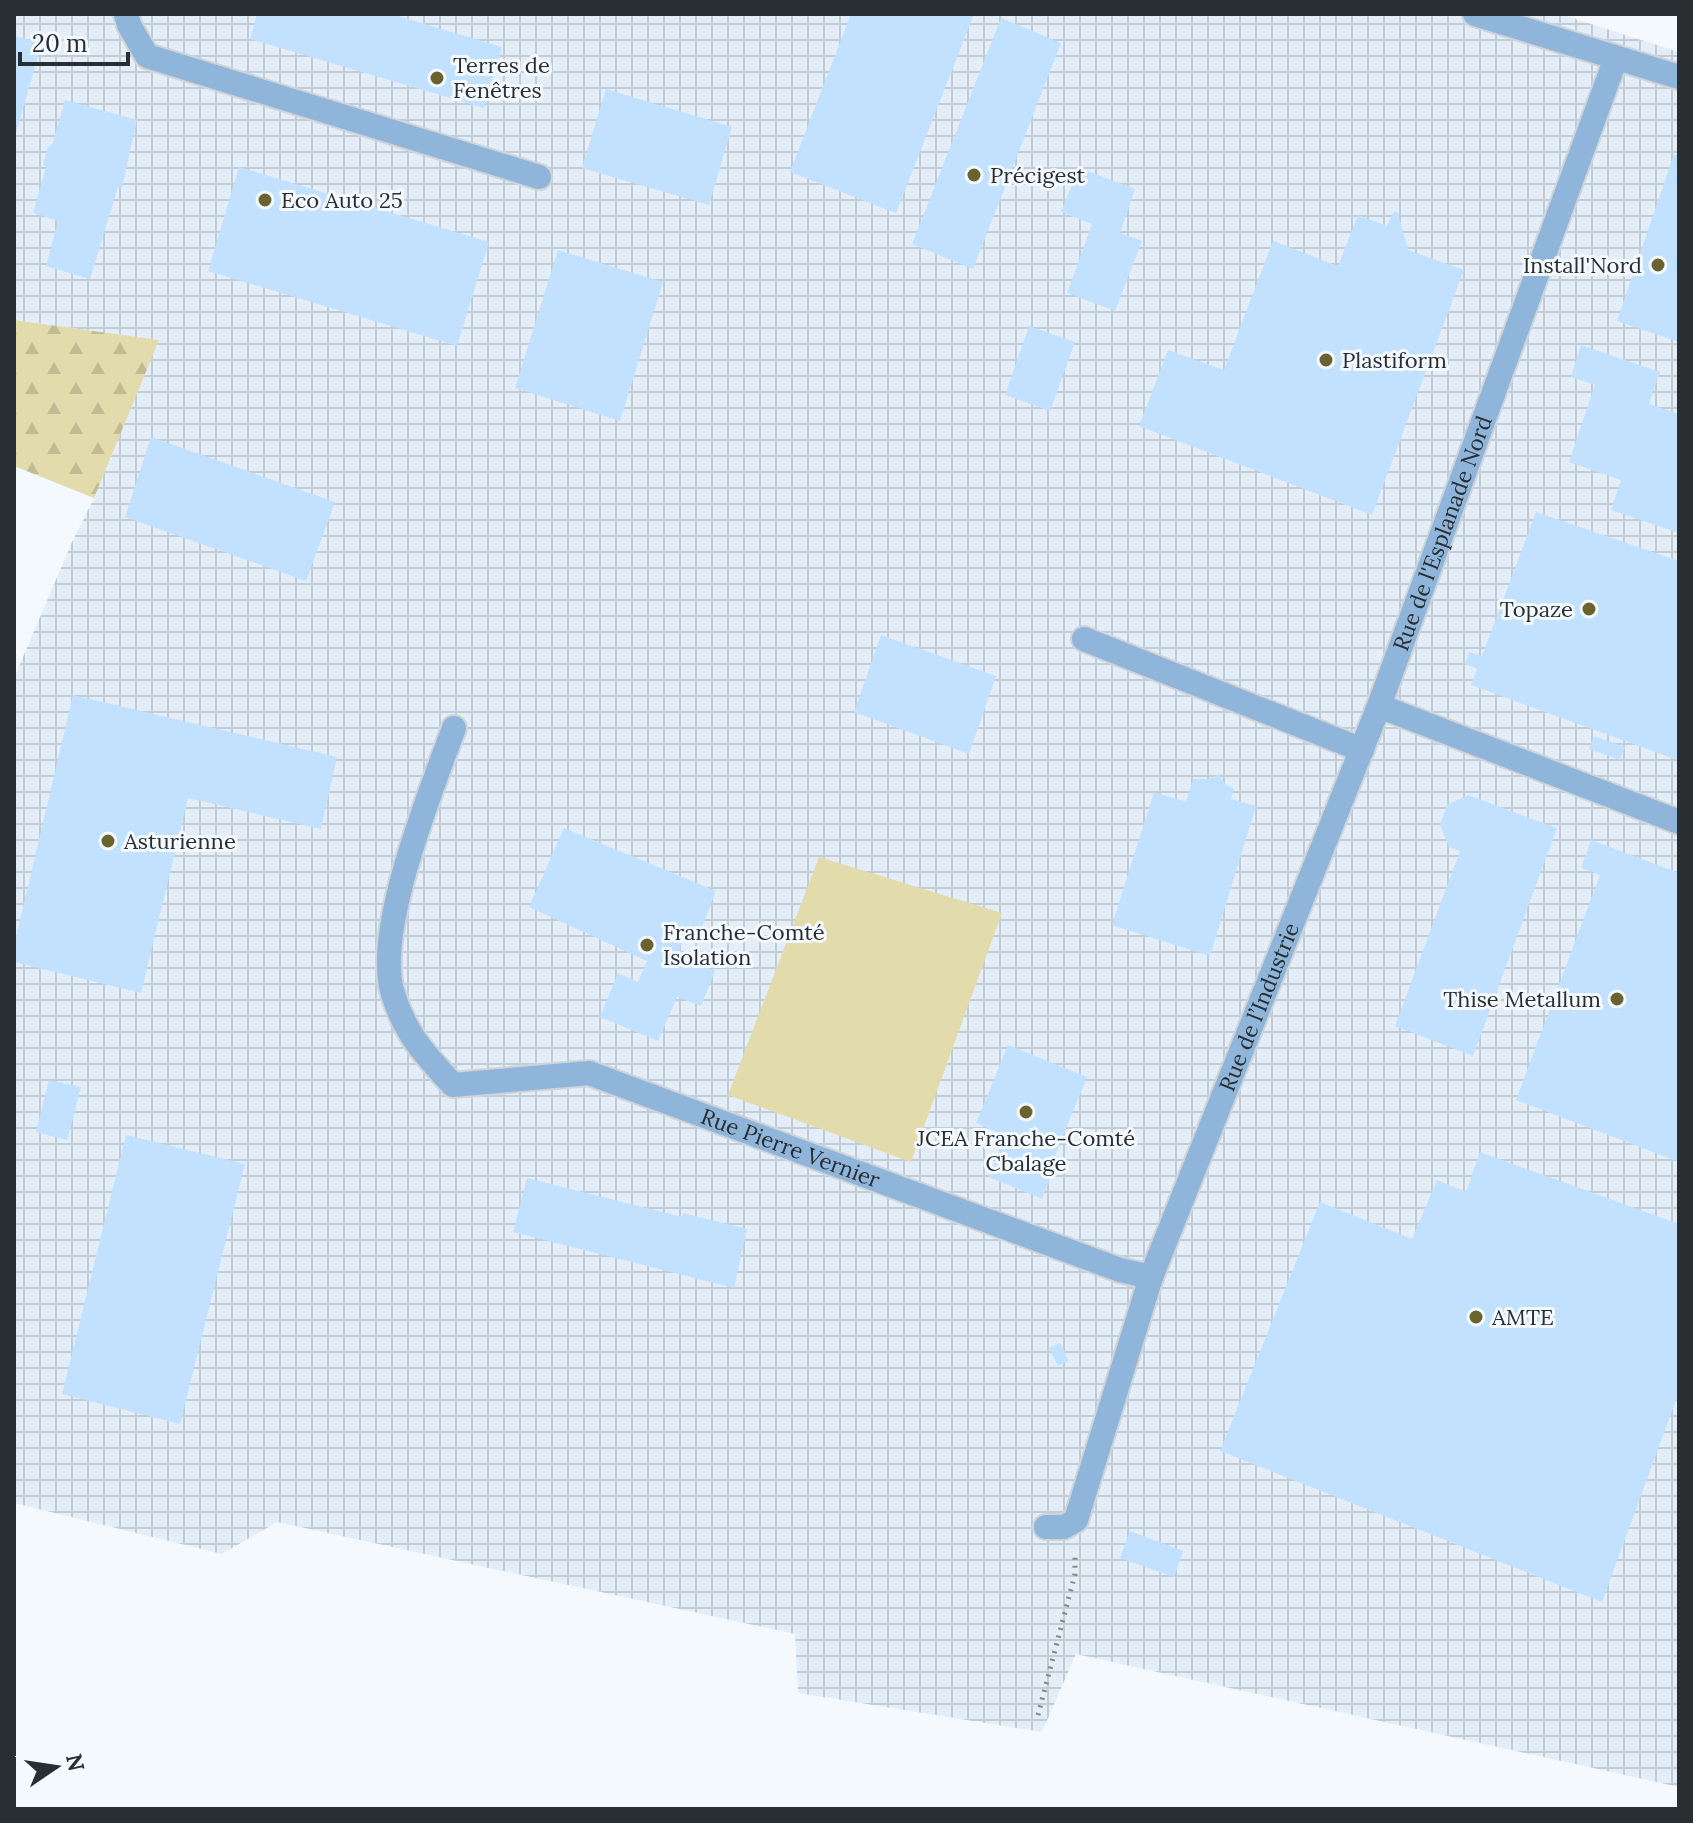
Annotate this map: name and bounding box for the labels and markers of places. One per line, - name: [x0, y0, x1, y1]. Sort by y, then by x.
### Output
- place label: Terres de Fenêtres: [453, 51, 550, 104]
- marker: Terres de Fenêtres: [428, 69, 446, 87]
- place label: Précigest: [990, 161, 1086, 189]
- marker: Précigest: [965, 166, 983, 184]
- place label: Eco Auto 25: [281, 186, 403, 214]
- marker: Eco Auto 25: [256, 191, 274, 209]
- place label: Install'Nord: [1523, 251, 1642, 279]
- marker: Install'Nord: [1649, 256, 1667, 274]
- place label: Plastiform: [1342, 346, 1447, 374]
- marker: Plastiform: [1317, 351, 1335, 369]
- place label: Topaze: [1500, 595, 1573, 623]
- marker: Topaze: [1580, 600, 1598, 618]
- place label: Asturienne: [123, 827, 236, 855]
- marker: Asturienne: [99, 832, 117, 850]
- place label: Franche-Comté Isolation: [663, 918, 825, 971]
- marker: Franche-Comté Isolation: [638, 936, 656, 954]
- place label: Thise Metallum: [1443, 985, 1601, 1013]
- marker: Thise Metallum: [1608, 990, 1626, 1008]
- marker: JCEA Franche-Comté Cbalage: [1017, 1103, 1035, 1121]
- place label: JCEA Franche-Comté Cbalage: [916, 1124, 1135, 1177]
- place label: AMTE: [1491, 1303, 1554, 1331]
- marker: AMTE: [1467, 1308, 1485, 1326]

